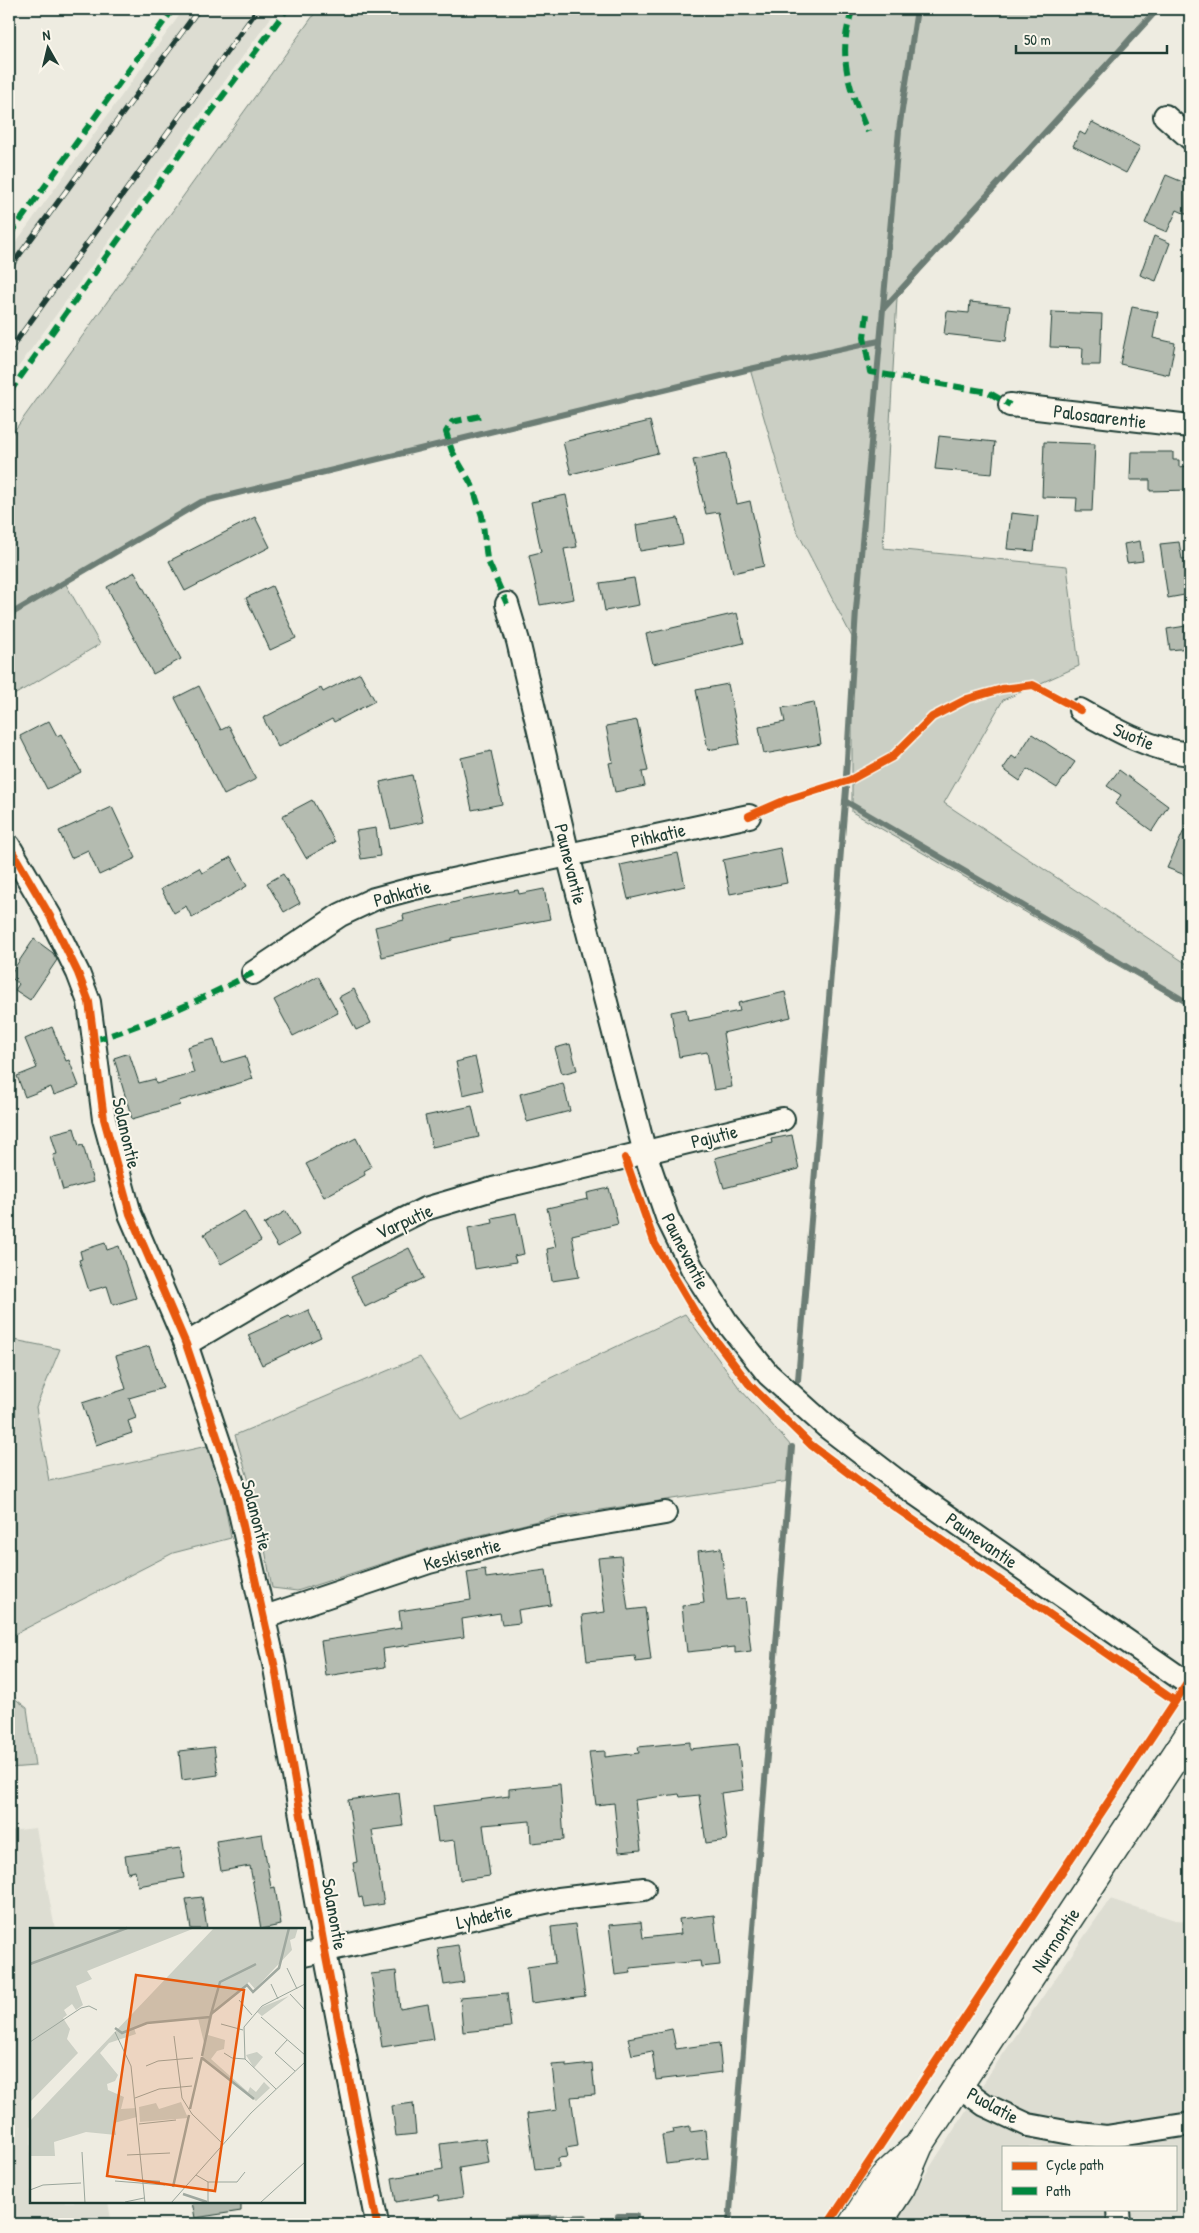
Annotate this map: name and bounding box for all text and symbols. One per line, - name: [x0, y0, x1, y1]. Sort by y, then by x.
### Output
- north arrow: [22, 22, 72, 72]
- scale bar: [1016, 22, 1168, 54]
- text: N: [41, 25, 52, 45]
- text: 50 m: [1024, 29, 1051, 50]
- street label: Palosaarentie: [1052, 397, 1148, 435]
- street label: Suotie: [1109, 716, 1159, 756]
- street label: Pihkatie: [628, 816, 688, 854]
- street label: Paunevantie: [548, 821, 594, 908]
- street label: Pahkatie: [370, 873, 434, 913]
- street label: Solanontie: [106, 1095, 148, 1171]
- street label: Pajutie: [688, 1118, 740, 1154]
- street label: Varputie: [372, 1197, 437, 1245]
- street label: Paunevantie: [656, 1208, 716, 1294]
- street label: Solanontie: [235, 1477, 279, 1554]
- street label: Paunevantie: [941, 1506, 1024, 1575]
- street label: Keskisentie: [421, 1531, 504, 1577]
- street label: Solanontie: [316, 1876, 354, 1952]
- street label: Lyhdetie: [454, 1897, 515, 1935]
- street label: Nurmontie: [1024, 1902, 1086, 1978]
- inset map: [30, 1928, 305, 2203]
- street label: Puolatie: [963, 2080, 1024, 2130]
- legend: [1002, 2146, 1176, 2210]
- text: Cycle path: [1046, 2154, 1104, 2175]
- text: Path: [1046, 2180, 1071, 2201]

